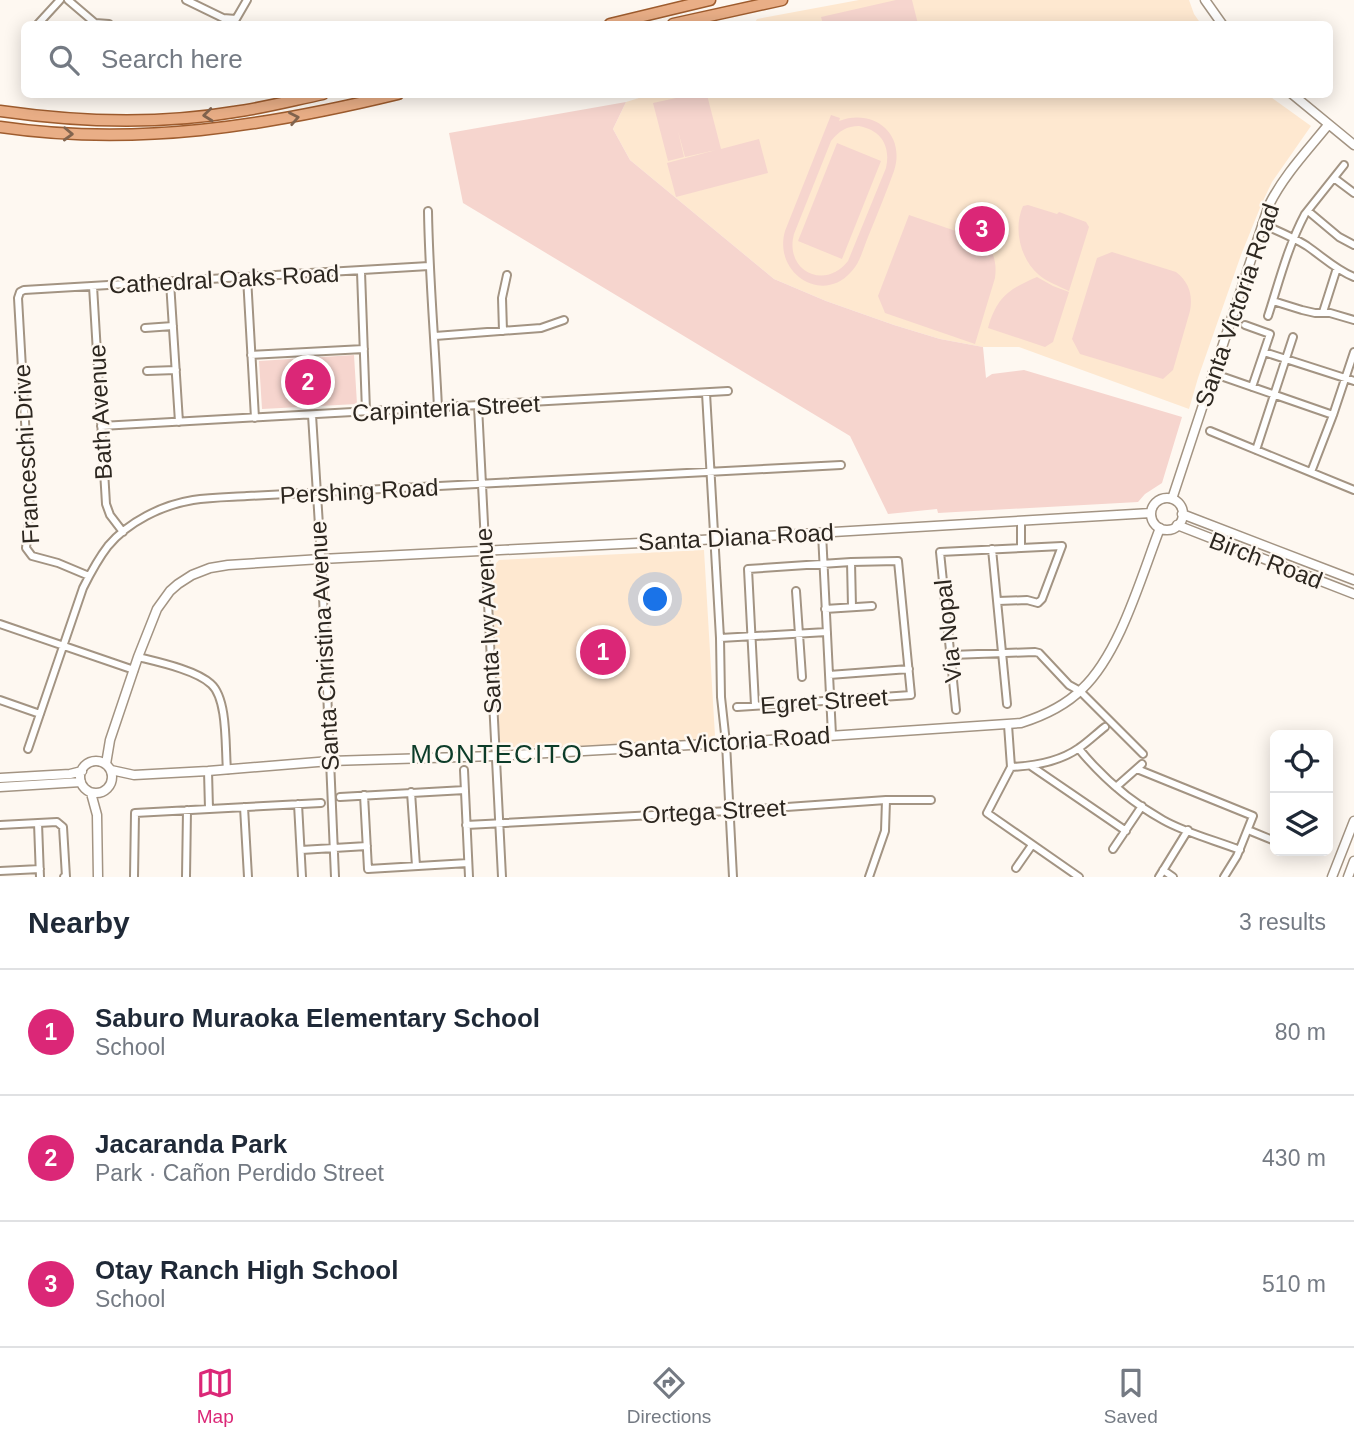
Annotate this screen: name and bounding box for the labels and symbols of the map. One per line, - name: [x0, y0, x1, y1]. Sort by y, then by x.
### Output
- one-way arrow: [202, 107, 213, 122]
- one-way arrow: [288, 111, 300, 126]
- one-way arrow: [63, 127, 74, 142]
- street label: Santa Victoria Road: [1190, 200, 1284, 410]
- pin: 3: [959, 203, 1005, 255]
- street label: Cathedral Oaks Road: [108, 259, 340, 299]
- street label: Bath Avenue: [83, 344, 117, 480]
- pin: 2: [285, 356, 331, 408]
- street label: Franceschi Drive: [8, 363, 44, 545]
- street label: Carpinteria Street: [351, 390, 541, 426]
- street label: Pershing Road: [279, 473, 439, 509]
- street label: Santa Diana Road: [637, 518, 835, 556]
- street label: Santa Christina Avenue: [304, 520, 344, 772]
- street label: Birch Road: [1206, 526, 1326, 594]
- street label: Santa Ivy Avenue: [470, 527, 506, 715]
- street label: Via Nopal: [929, 578, 967, 684]
- your location: [638, 582, 672, 616]
- pin: 1: [580, 626, 626, 678]
- street label: Egret Street: [759, 683, 889, 719]
- street label: Santa Victoria Road: [617, 721, 831, 763]
- district label: MONTECITO: [410, 739, 584, 769]
- street label: Ortega Street: [641, 794, 787, 828]

